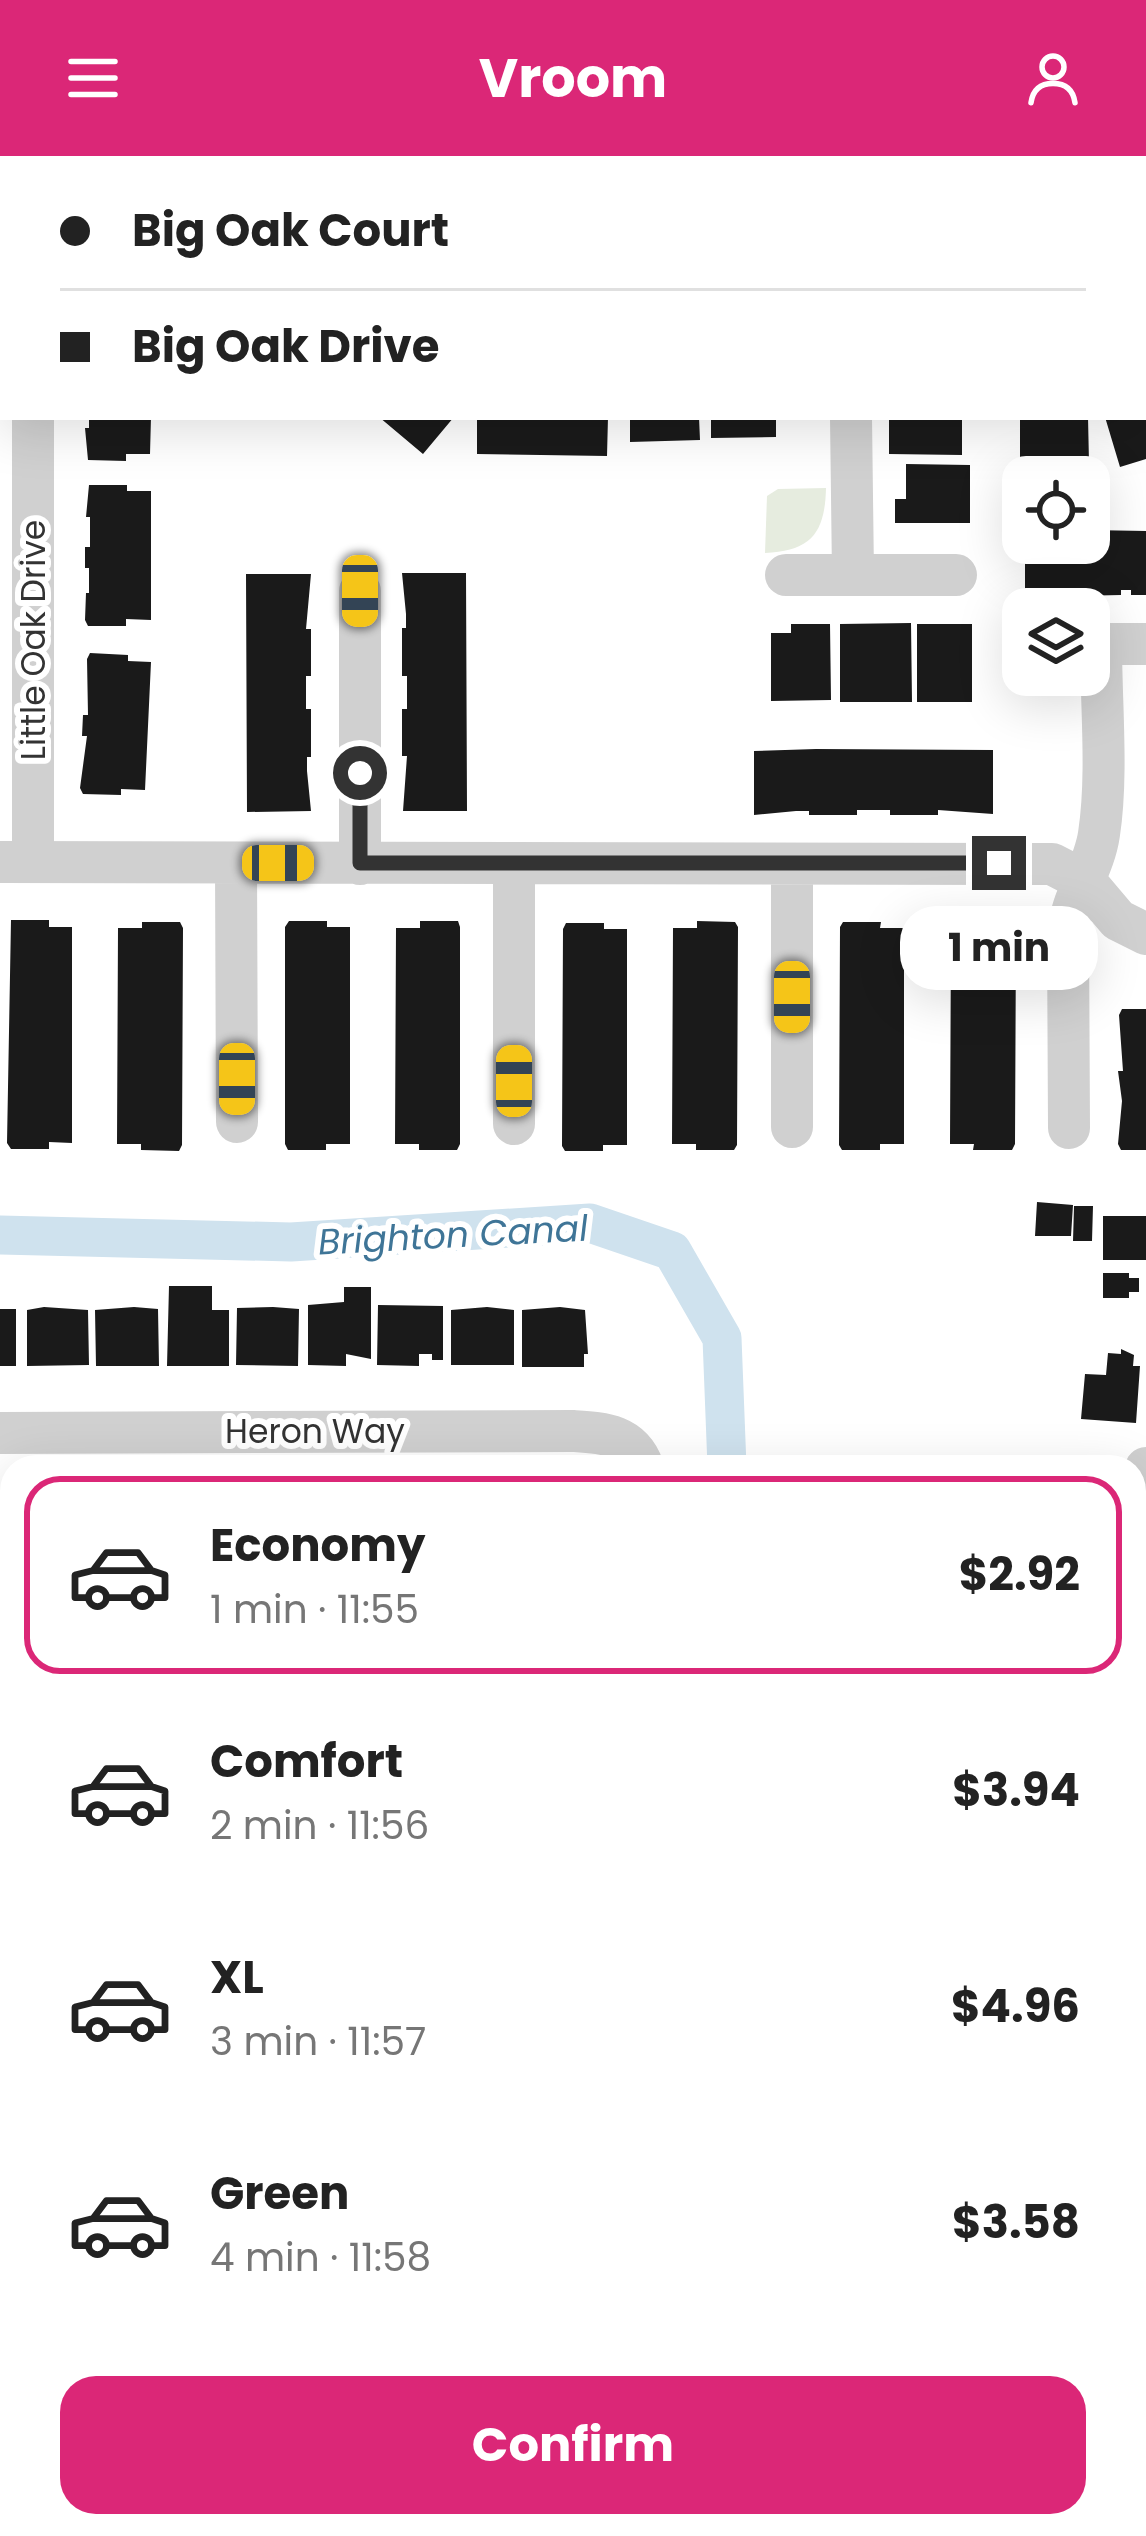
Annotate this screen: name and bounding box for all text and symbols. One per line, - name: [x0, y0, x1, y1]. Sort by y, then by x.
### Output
- text: Vroom: [479, 40, 667, 116]
- icon: menu: [60, 45, 126, 111]
- icon: person: [1020, 45, 1086, 111]
- text: Big Oak Court: [132, 199, 449, 262]
- text: Big Oak Drive: [132, 315, 439, 378]
- map controls: [1002, 456, 1110, 696]
- button: locate: [1002, 456, 1110, 564]
- street label: Little Oak Drive: [10, 520, 57, 760]
- car: [342, 555, 378, 627]
- button: layers: [1002, 588, 1110, 696]
- route start: [333, 746, 387, 800]
- route end: [972, 836, 1026, 890]
- car: [242, 845, 314, 881]
- callout: 1 min: [900, 905, 1098, 989]
- text: 1 min: [948, 920, 1050, 975]
- car: [774, 961, 810, 1033]
- car: [219, 1043, 255, 1115]
- car: [496, 1045, 532, 1117]
- water label: Brighton Canal: [317, 1202, 589, 1268]
- street label: Heron Way: [225, 1408, 405, 1455]
- text: Economy: [210, 1514, 425, 1577]
- icon: car: [66, 1521, 174, 1629]
- text: $2.92: [959, 1543, 1080, 1606]
- text: 1 min · 11:55: [210, 1582, 419, 1637]
- text: Comfort: [210, 1730, 403, 1793]
- icon: car: [66, 1737, 174, 1845]
- text: $3.94: [952, 1759, 1080, 1822]
- text: 2 min · 11:56: [210, 1798, 429, 1853]
- text: XL: [210, 1946, 264, 2009]
- icon: car: [66, 1953, 174, 2061]
- text: $4.96: [951, 1975, 1080, 2038]
- text: 3 min · 11:57: [210, 2014, 426, 2069]
- text: Green: [210, 2162, 349, 2225]
- icon: car: [66, 2169, 174, 2277]
- text: $3.58: [952, 2191, 1080, 2254]
- text: 4 min · 11:58: [210, 2230, 431, 2285]
- button: Confirm: [60, 2376, 1086, 2514]

